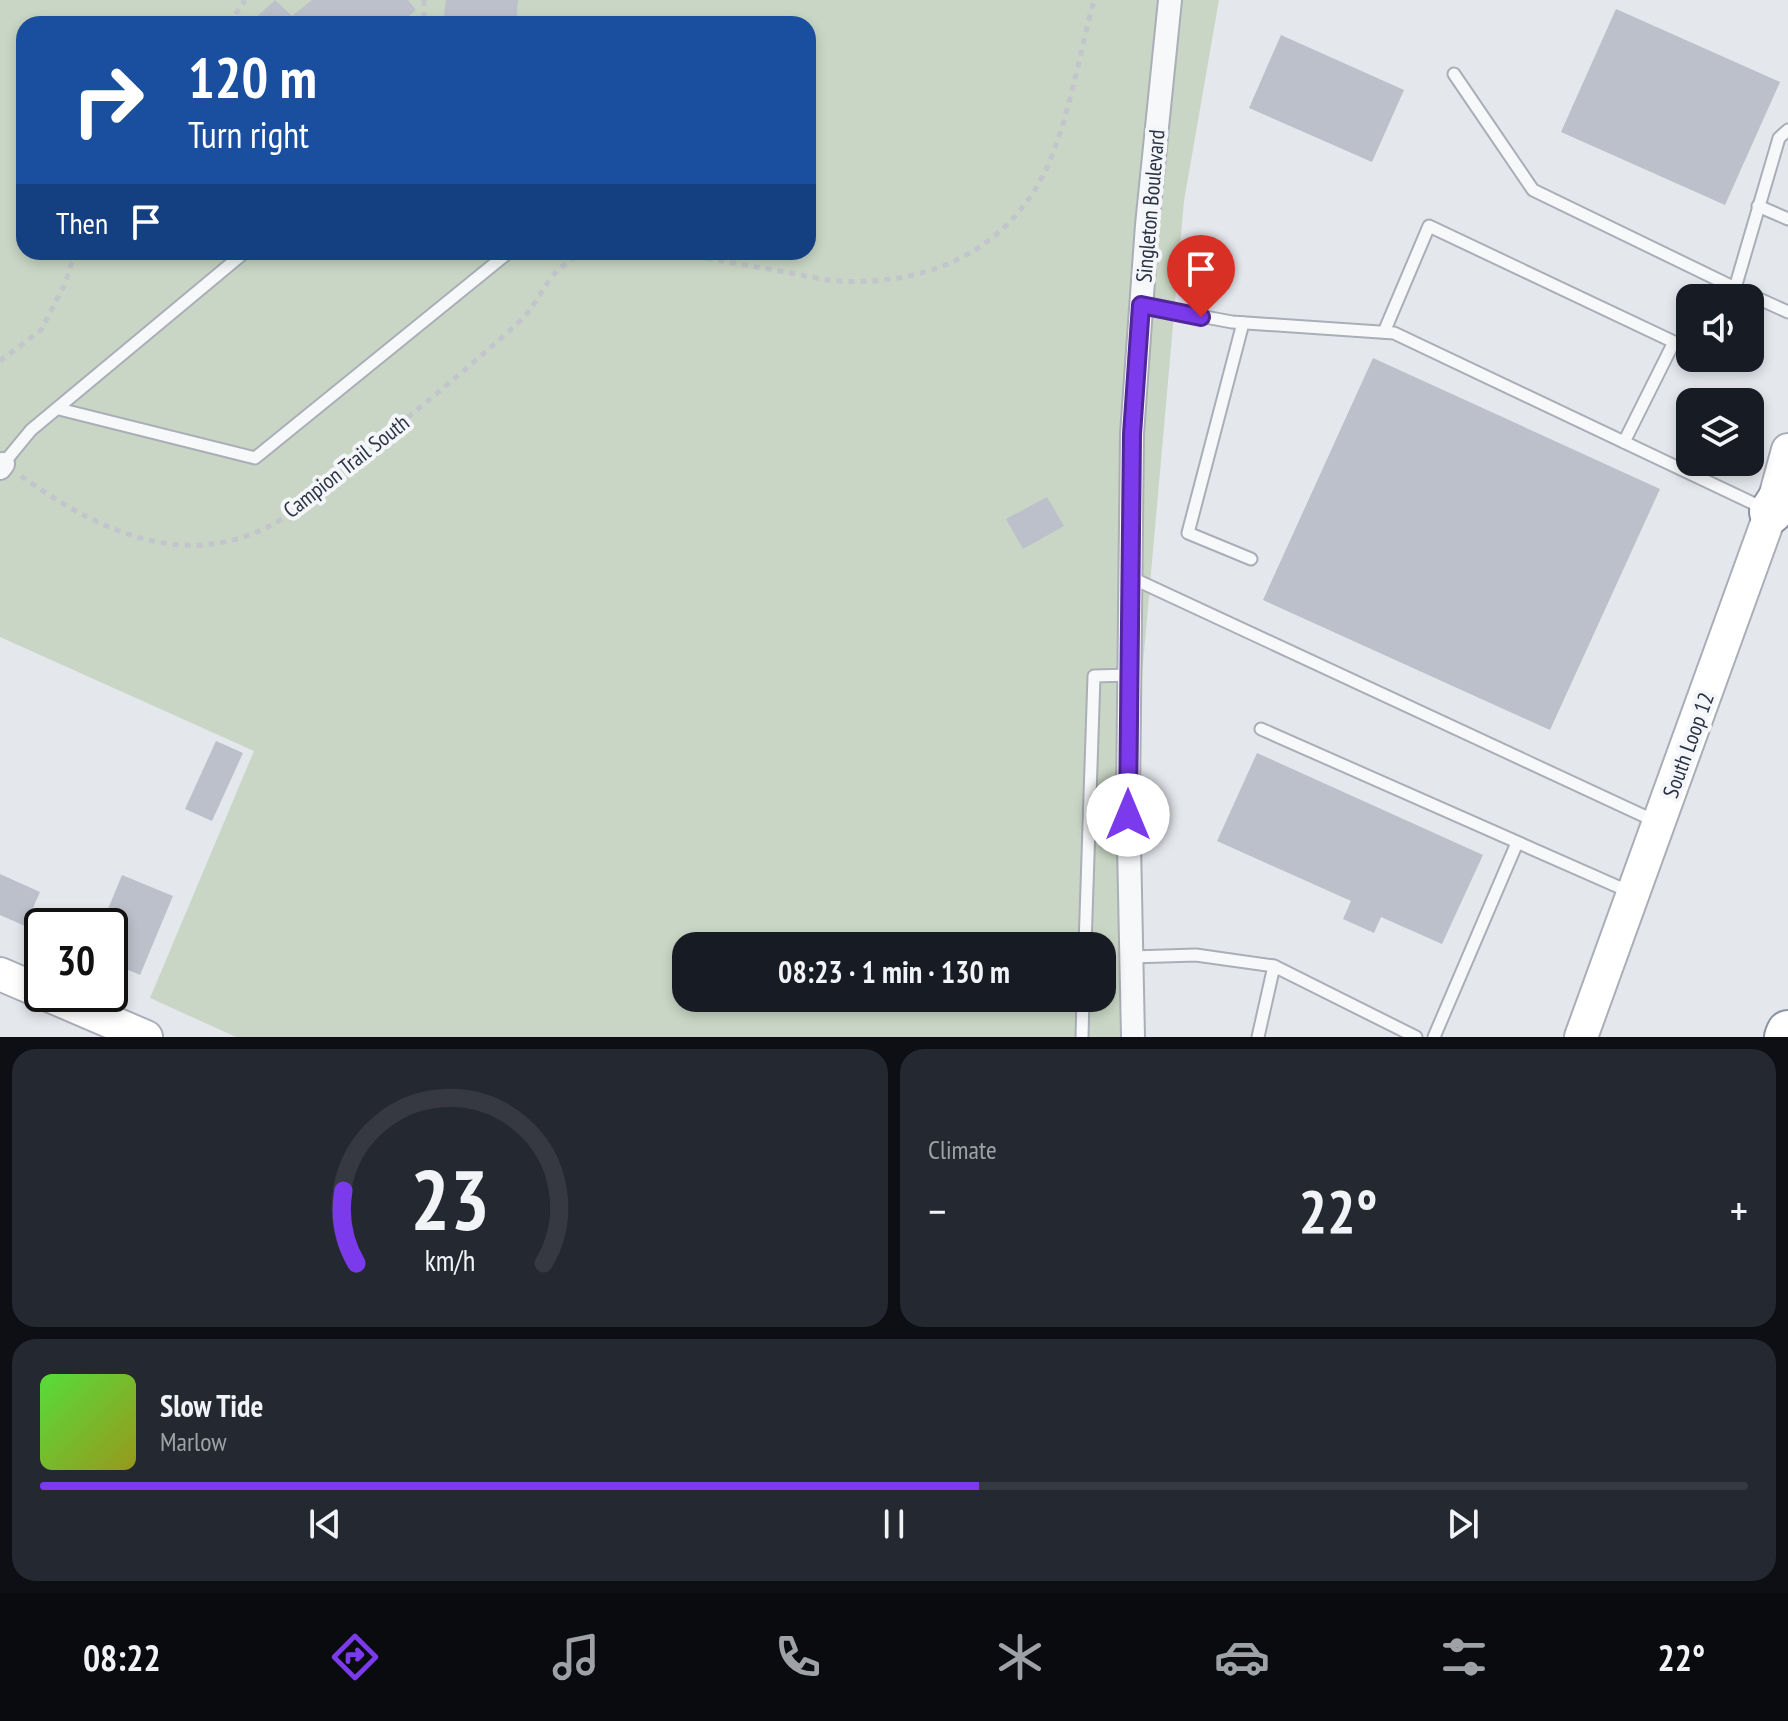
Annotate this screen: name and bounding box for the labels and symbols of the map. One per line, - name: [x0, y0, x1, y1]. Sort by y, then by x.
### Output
- street label: Singleton Boulevard: [1129, 128, 1171, 284]
- pin: [1167, 235, 1235, 317]
- street label: Campion Trail South: [277, 408, 415, 524]
- street label: South Loop 12: [1656, 688, 1720, 802]
- position arrow: [1086, 773, 1170, 857]
- speed limit sign: 30: [24, 908, 128, 1012]

